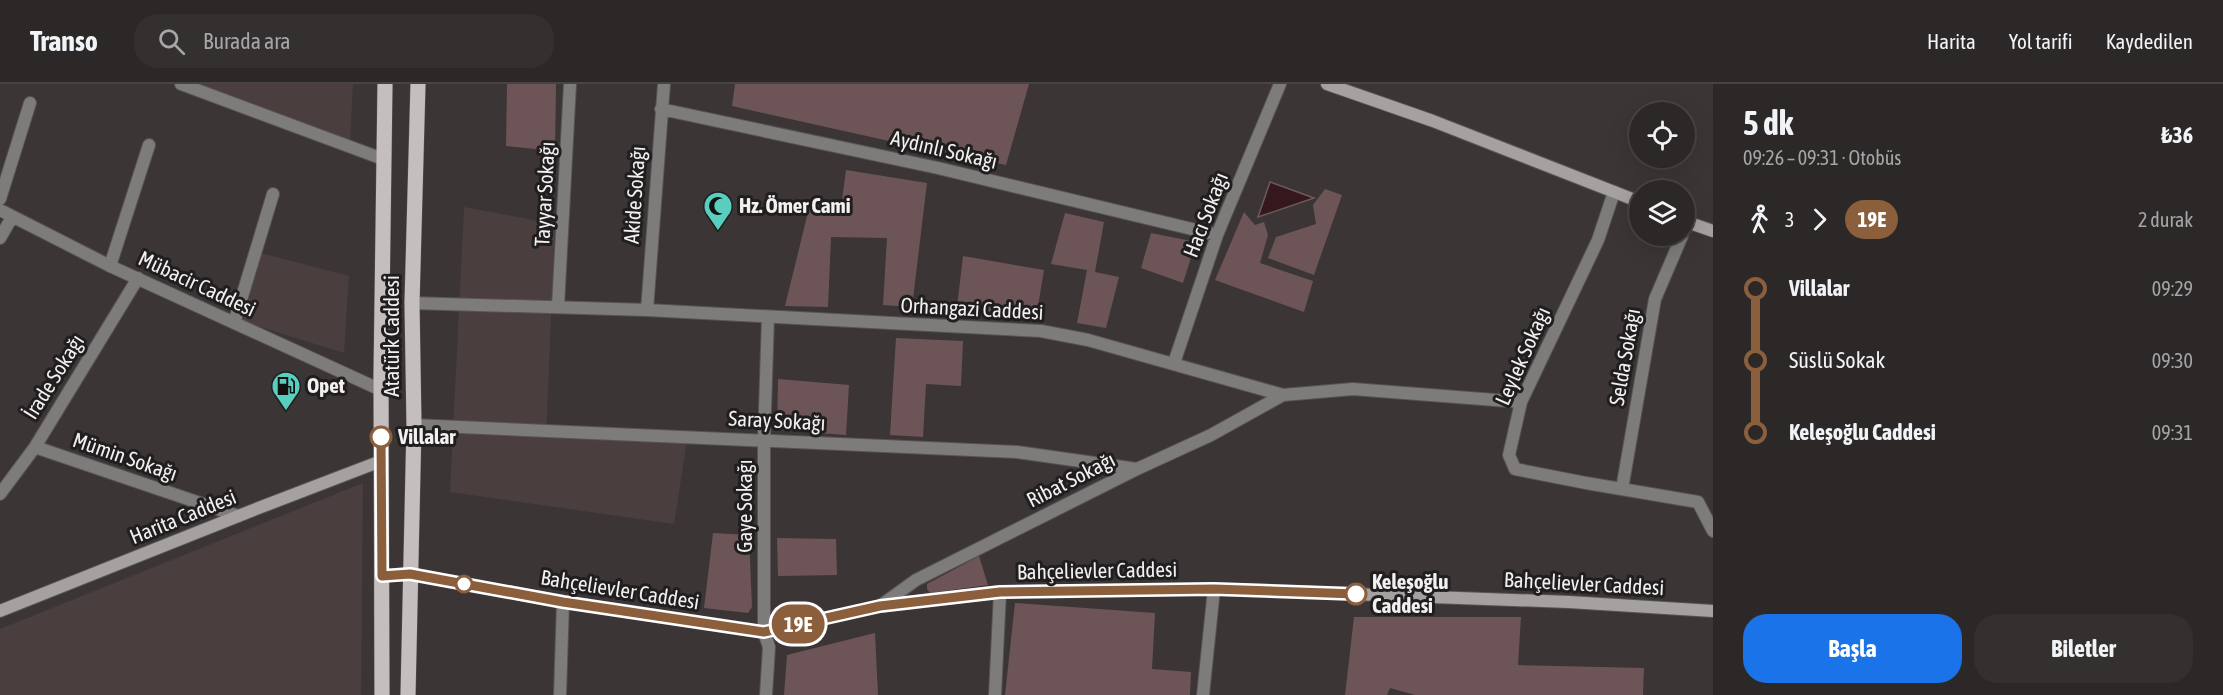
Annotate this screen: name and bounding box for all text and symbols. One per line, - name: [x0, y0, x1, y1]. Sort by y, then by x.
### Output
- search box: [134, 14, 554, 68]
- text: Transo: [30, 25, 98, 57]
- icon: search: [155, 25, 188, 58]
- text: Burada ara: [203, 28, 291, 54]
- text: Harita: [1927, 29, 1976, 53]
- text: Yol tarifi: [2009, 29, 2073, 53]
- text: Kaydedilen: [2106, 29, 2193, 53]
- map controls: [1629, 102, 1695, 246]
- button: locate: [1629, 102, 1695, 168]
- text: 5 dk: [1743, 104, 1793, 142]
- text: ₺36: [2161, 122, 2193, 148]
- street label: Aydınlı Sokağı: [889, 125, 1000, 173]
- street label: Tayyar Sokağı: [529, 141, 559, 247]
- street label: Akide Sokağı: [619, 145, 649, 244]
- text: 09:26 – 09:31 · Otobüs: [1743, 146, 1901, 169]
- street label: Hacı Sokağı: [1178, 169, 1232, 260]
- button: layers: [1629, 180, 1695, 246]
- mosque icon: Hz. Ömer Cami: [702, 190, 734, 232]
- place label: Hz. Ömer Cami: [739, 193, 851, 217]
- icon: walk: [1743, 203, 1776, 236]
- icon: forward: [1803, 203, 1836, 236]
- text: 19E: [1857, 207, 1886, 231]
- text: 3: [1785, 208, 1794, 231]
- text: 2 durak: [2138, 208, 2193, 231]
- street label: Mübacir Caddesi: [135, 245, 260, 321]
- street label: Atatürk Caddesi: [379, 275, 403, 397]
- text: Villalar: [1789, 275, 1849, 301]
- text: 09:29: [2152, 277, 2193, 300]
- street label: Orhangazi Caddesi: [900, 292, 1044, 324]
- street label: Leylek Sokağı: [1490, 303, 1554, 408]
- street label: Selda Sokağı: [1604, 307, 1644, 407]
- street label: İrade Sokağı: [18, 330, 88, 423]
- text: Süslü Sokak: [1789, 347, 1885, 373]
- text: 09:30: [2152, 349, 2193, 372]
- fuel station icon: Opet: [270, 370, 302, 412]
- place label: Opet: [307, 373, 345, 397]
- street label: Saray Sokağı: [728, 405, 826, 435]
- text: Keleşoğlu Caddesi: [1789, 419, 1936, 445]
- text: 09:31: [2152, 421, 2193, 444]
- place label: Villalar: [397, 424, 456, 448]
- marker: Villalar: [370, 426, 392, 448]
- street label: Mümin Sokağı: [70, 427, 181, 485]
- street label: Ribat Sokağı: [1023, 447, 1119, 511]
- street label: Gaye Sokağı: [732, 459, 756, 553]
- street label: Harita Caddesi: [126, 484, 239, 548]
- street label: Bahçelievler Caddesi: [1017, 557, 1177, 583]
- street label: Bahçelievler Caddesi: [539, 565, 701, 613]
- street label: Bahçelievler Caddesi: [1503, 567, 1665, 599]
- place label: Keleşoğlu Caddesi: [1372, 569, 1448, 617]
- unlabelled marker: [455, 575, 473, 593]
- marker: Keleşoğlu Caddesi: [1345, 583, 1367, 605]
- line badge: 19E: [764, 604, 832, 644]
- text: 19E: [784, 612, 812, 636]
- button: Başla: [1743, 614, 1962, 683]
- button: Biletler: [1974, 614, 2193, 683]

